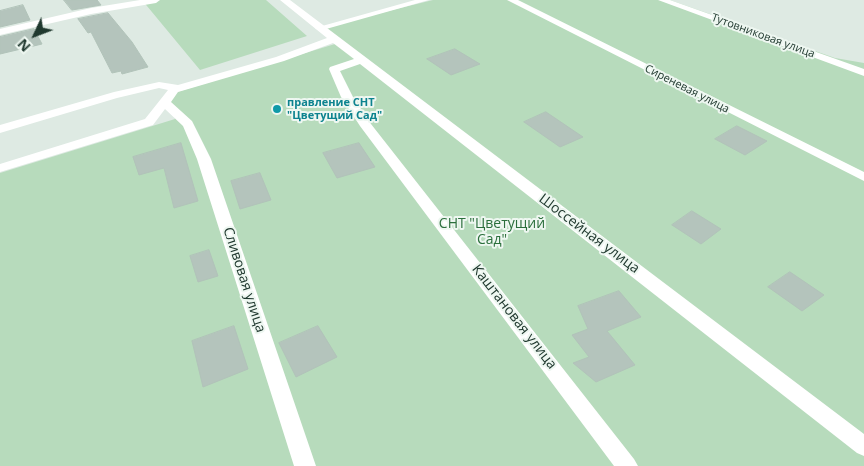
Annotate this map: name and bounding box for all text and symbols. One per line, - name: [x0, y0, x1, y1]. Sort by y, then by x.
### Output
- north arrow: [10, 10, 60, 60]
- street label: Тутовниковая улица: [709, 11, 817, 61]
- text: N: [13, 35, 35, 56]
- street label: Сиреневая улица: [643, 62, 731, 116]
- place label: правление СНТ "Цветущий Сад": [287, 96, 382, 122]
- marker: правление СНТ "Цветущий Сад": [271, 103, 283, 115]
- street label: Шоссейная улица: [535, 191, 643, 277]
- park label: СНТ "Цветущий Сад": [439, 216, 545, 248]
- street label: Сливовая улица: [219, 225, 269, 335]
- street label: Каштановая улица: [468, 261, 560, 373]

